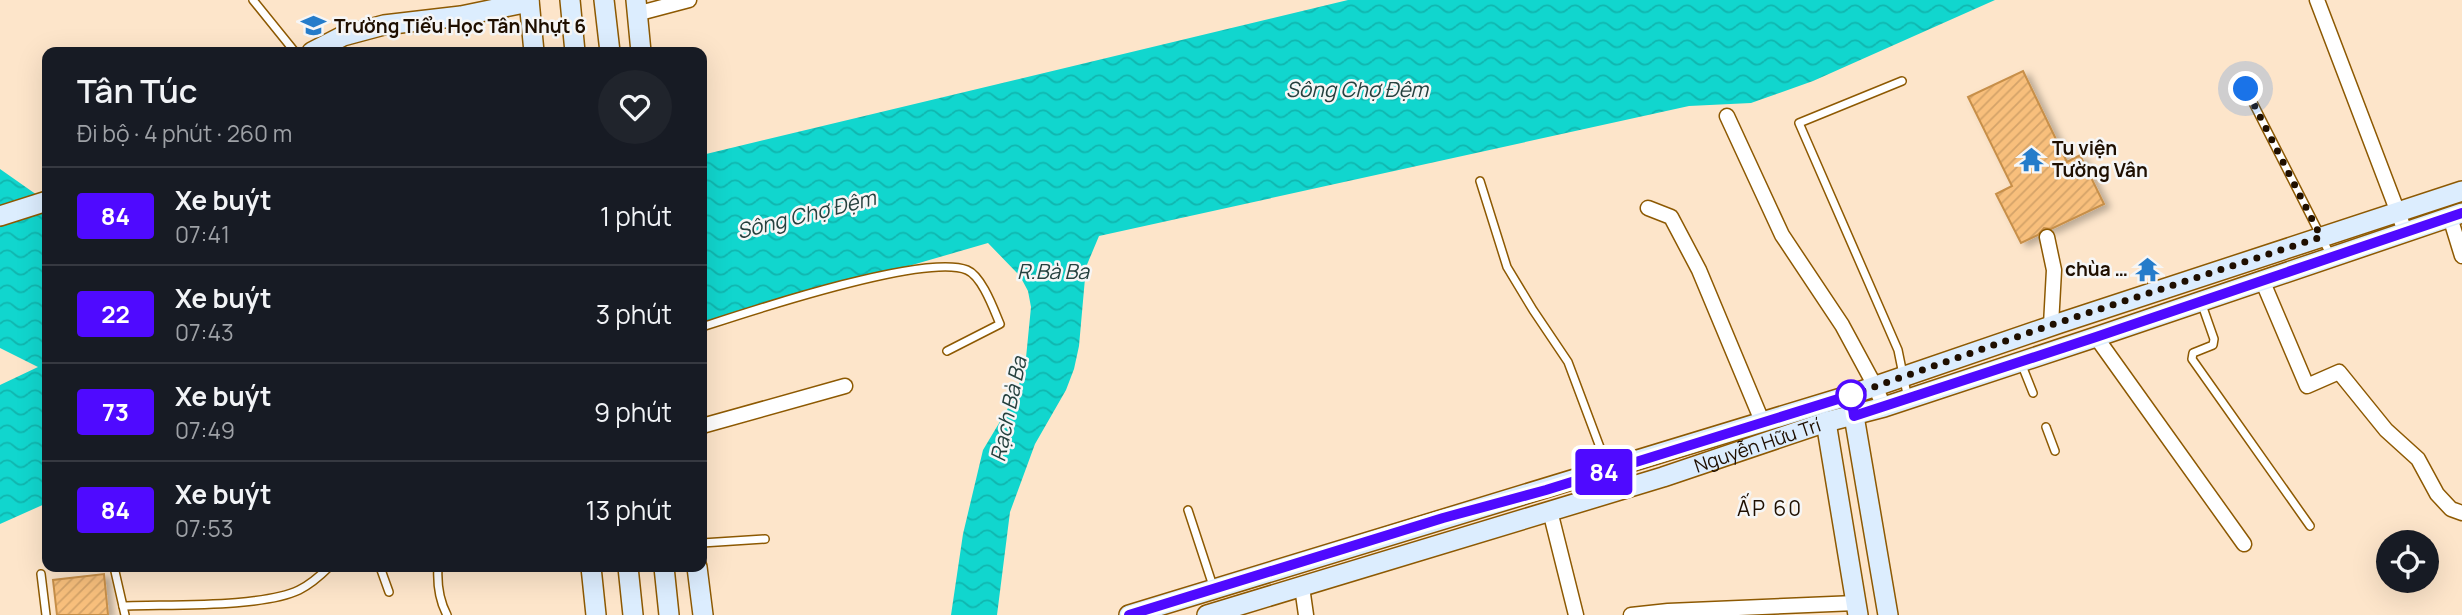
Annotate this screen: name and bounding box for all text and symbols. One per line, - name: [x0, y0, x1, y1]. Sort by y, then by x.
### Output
- school or university icon: Trường Tiểu Học Tân Nhựt 6: [300, 12, 328, 40]
- place label: Trường Tiểu Học Tân Nhựt 6: [334, 13, 586, 39]
- text: Tân Túc: [77, 68, 198, 113]
- button: heart: [598, 70, 672, 144]
- your location: [2228, 71, 2263, 106]
- water label: Sông Chợ Đệm: [1286, 75, 1429, 103]
- text: Đi bộ · 4 phút · 260 m: [77, 117, 292, 149]
- place label: Tu viện Tường Vân: [2052, 135, 2148, 183]
- temple icon: Tu viện Tường Vân: [2018, 145, 2046, 173]
- text: Xe buýt: [175, 182, 272, 218]
- water label: Sông Chợ Đệm: [734, 183, 880, 245]
- text: 1 phút: [600, 198, 672, 234]
- text: 84: [101, 199, 130, 232]
- text: 07:41: [175, 218, 230, 250]
- temple icon: chùa …: [2134, 255, 2162, 283]
- place label: chùa …: [2065, 256, 2128, 282]
- water label: R.Bà Ba: [1017, 257, 1090, 285]
- text: Xe buýt: [175, 280, 272, 316]
- text: 3 phút: [596, 296, 672, 332]
- text: 22: [101, 297, 130, 330]
- text: 07:43: [175, 316, 234, 348]
- water label: Rạch Bà Ba: [983, 353, 1033, 464]
- text: Xe buýt: [175, 378, 272, 414]
- unlabelled marker: [1836, 380, 1866, 410]
- text: 9 phút: [594, 394, 672, 430]
- text: 73: [102, 395, 129, 428]
- street label: Nguyễn Hữu Trí: [1691, 412, 1824, 479]
- text: 07:49: [175, 414, 235, 446]
- line badge: 84: [1572, 449, 1636, 495]
- text: 84: [1589, 455, 1619, 488]
- text: Xe buýt: [175, 476, 272, 512]
- text: 13 phút: [586, 492, 672, 528]
- text: 84: [101, 493, 130, 526]
- district label: ẤP 60: [1737, 493, 1803, 522]
- text: 07:53: [175, 512, 233, 544]
- map controls: [2376, 530, 2439, 593]
- button: locate: [2376, 530, 2439, 593]

